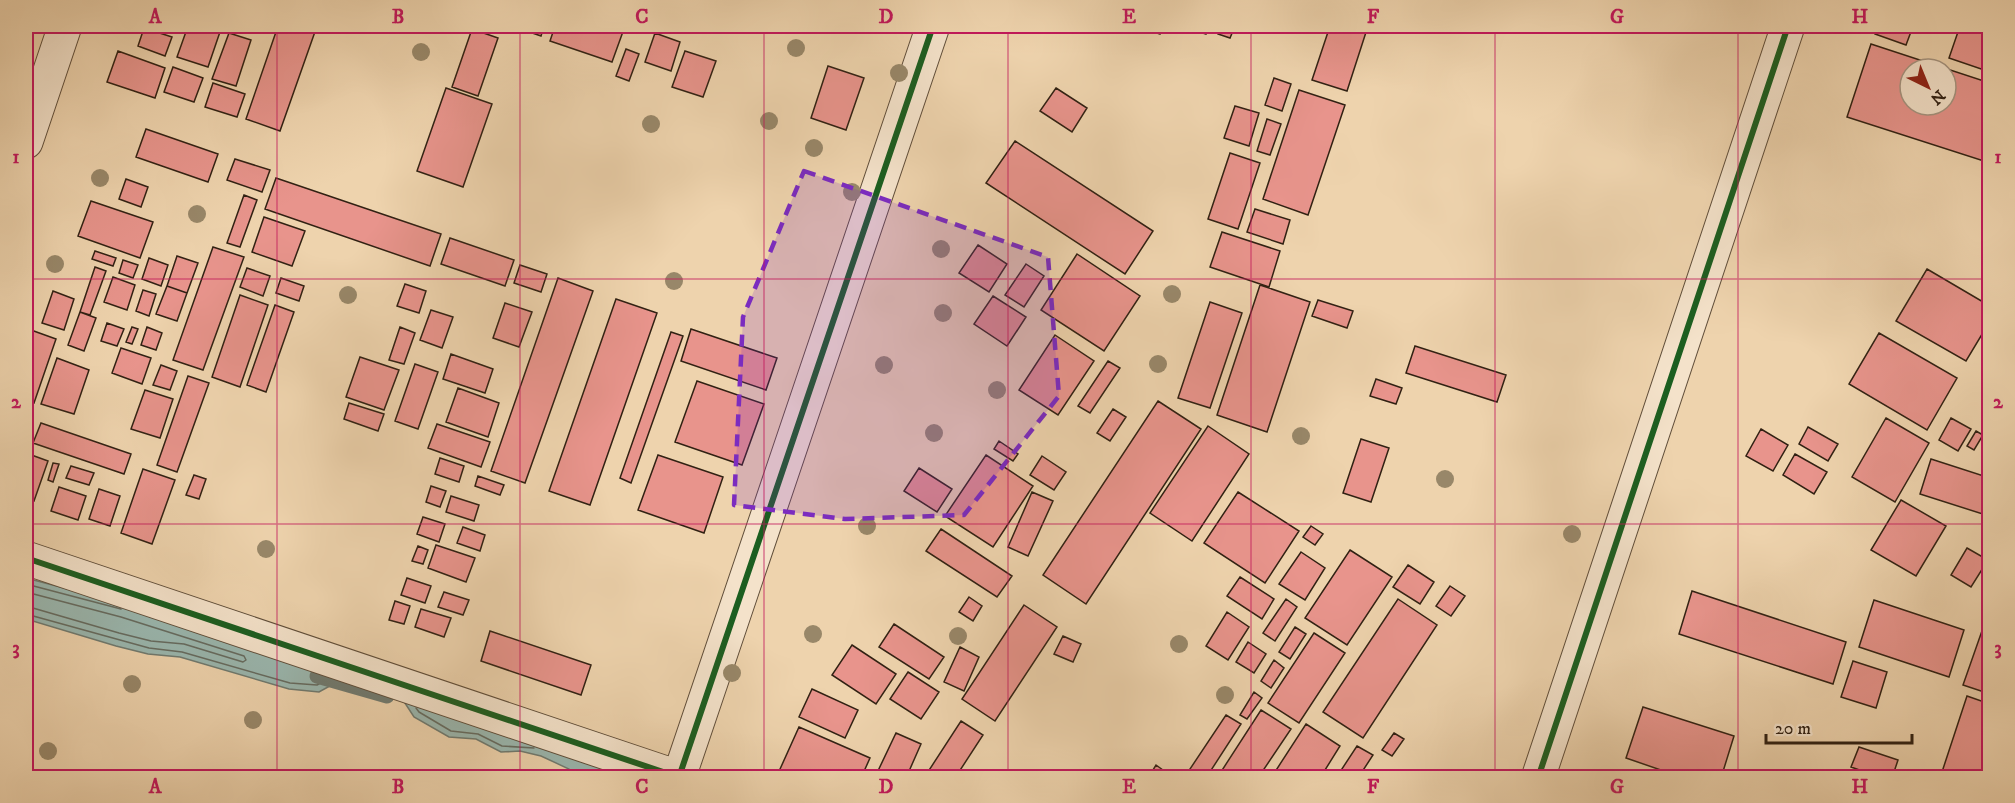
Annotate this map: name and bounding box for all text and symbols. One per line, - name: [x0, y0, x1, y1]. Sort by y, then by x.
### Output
- text: A: [148, 5, 163, 30]
- text: B: [392, 5, 404, 30]
- text: C: [635, 5, 649, 30]
- text: D: [879, 5, 894, 30]
- text: E: [1122, 5, 1136, 30]
- text: F: [1367, 5, 1380, 30]
- text: G: [1610, 5, 1624, 30]
- text: H: [1852, 5, 1869, 30]
- north arrow: [1898, 57, 1958, 117]
- text: N: [1926, 85, 1949, 109]
- text: 1: [12, 145, 20, 170]
- text: 1: [1994, 145, 2002, 170]
- text: 2: [11, 390, 22, 415]
- text: 2: [1993, 390, 2004, 415]
- text: 3: [12, 636, 20, 661]
- text: 3: [1994, 636, 2002, 661]
- scale bar: [1766, 707, 1912, 745]
- text: 20 m: [1775, 718, 1811, 740]
- text: A: [148, 775, 163, 800]
- text: B: [392, 775, 404, 800]
- text: C: [635, 775, 649, 800]
- text: D: [879, 775, 894, 800]
- text: E: [1122, 775, 1136, 800]
- text: F: [1367, 775, 1380, 800]
- text: G: [1610, 775, 1624, 800]
- text: H: [1852, 775, 1869, 800]

